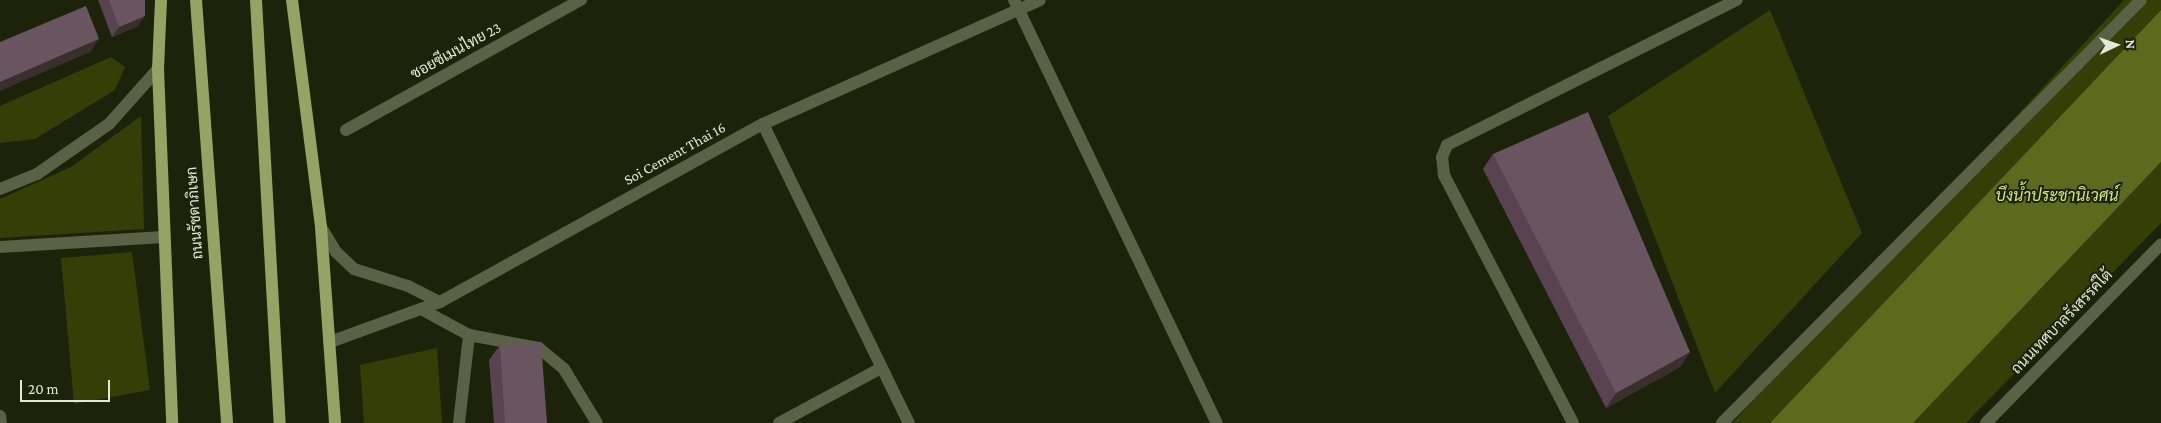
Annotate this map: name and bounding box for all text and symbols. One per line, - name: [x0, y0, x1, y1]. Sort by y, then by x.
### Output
- street label: ซอยซีเมนไทย 23: [408, 19, 504, 83]
- north arrow: [2091, 20, 2141, 70]
- text: N: [2123, 39, 2139, 49]
- street label: Soi Cement Thai 16: [621, 119, 729, 189]
- street label: ถนนรัชดาภิเษก: [183, 166, 207, 260]
- water label: บึงน้ำประชานิเวศน์: [1996, 186, 2118, 206]
- street label: ถนนเทศบาลรังสรรค์ใต้: [2008, 266, 2116, 378]
- scale bar: [22, 370, 112, 402]
- text: 20 m: [28, 381, 59, 397]

